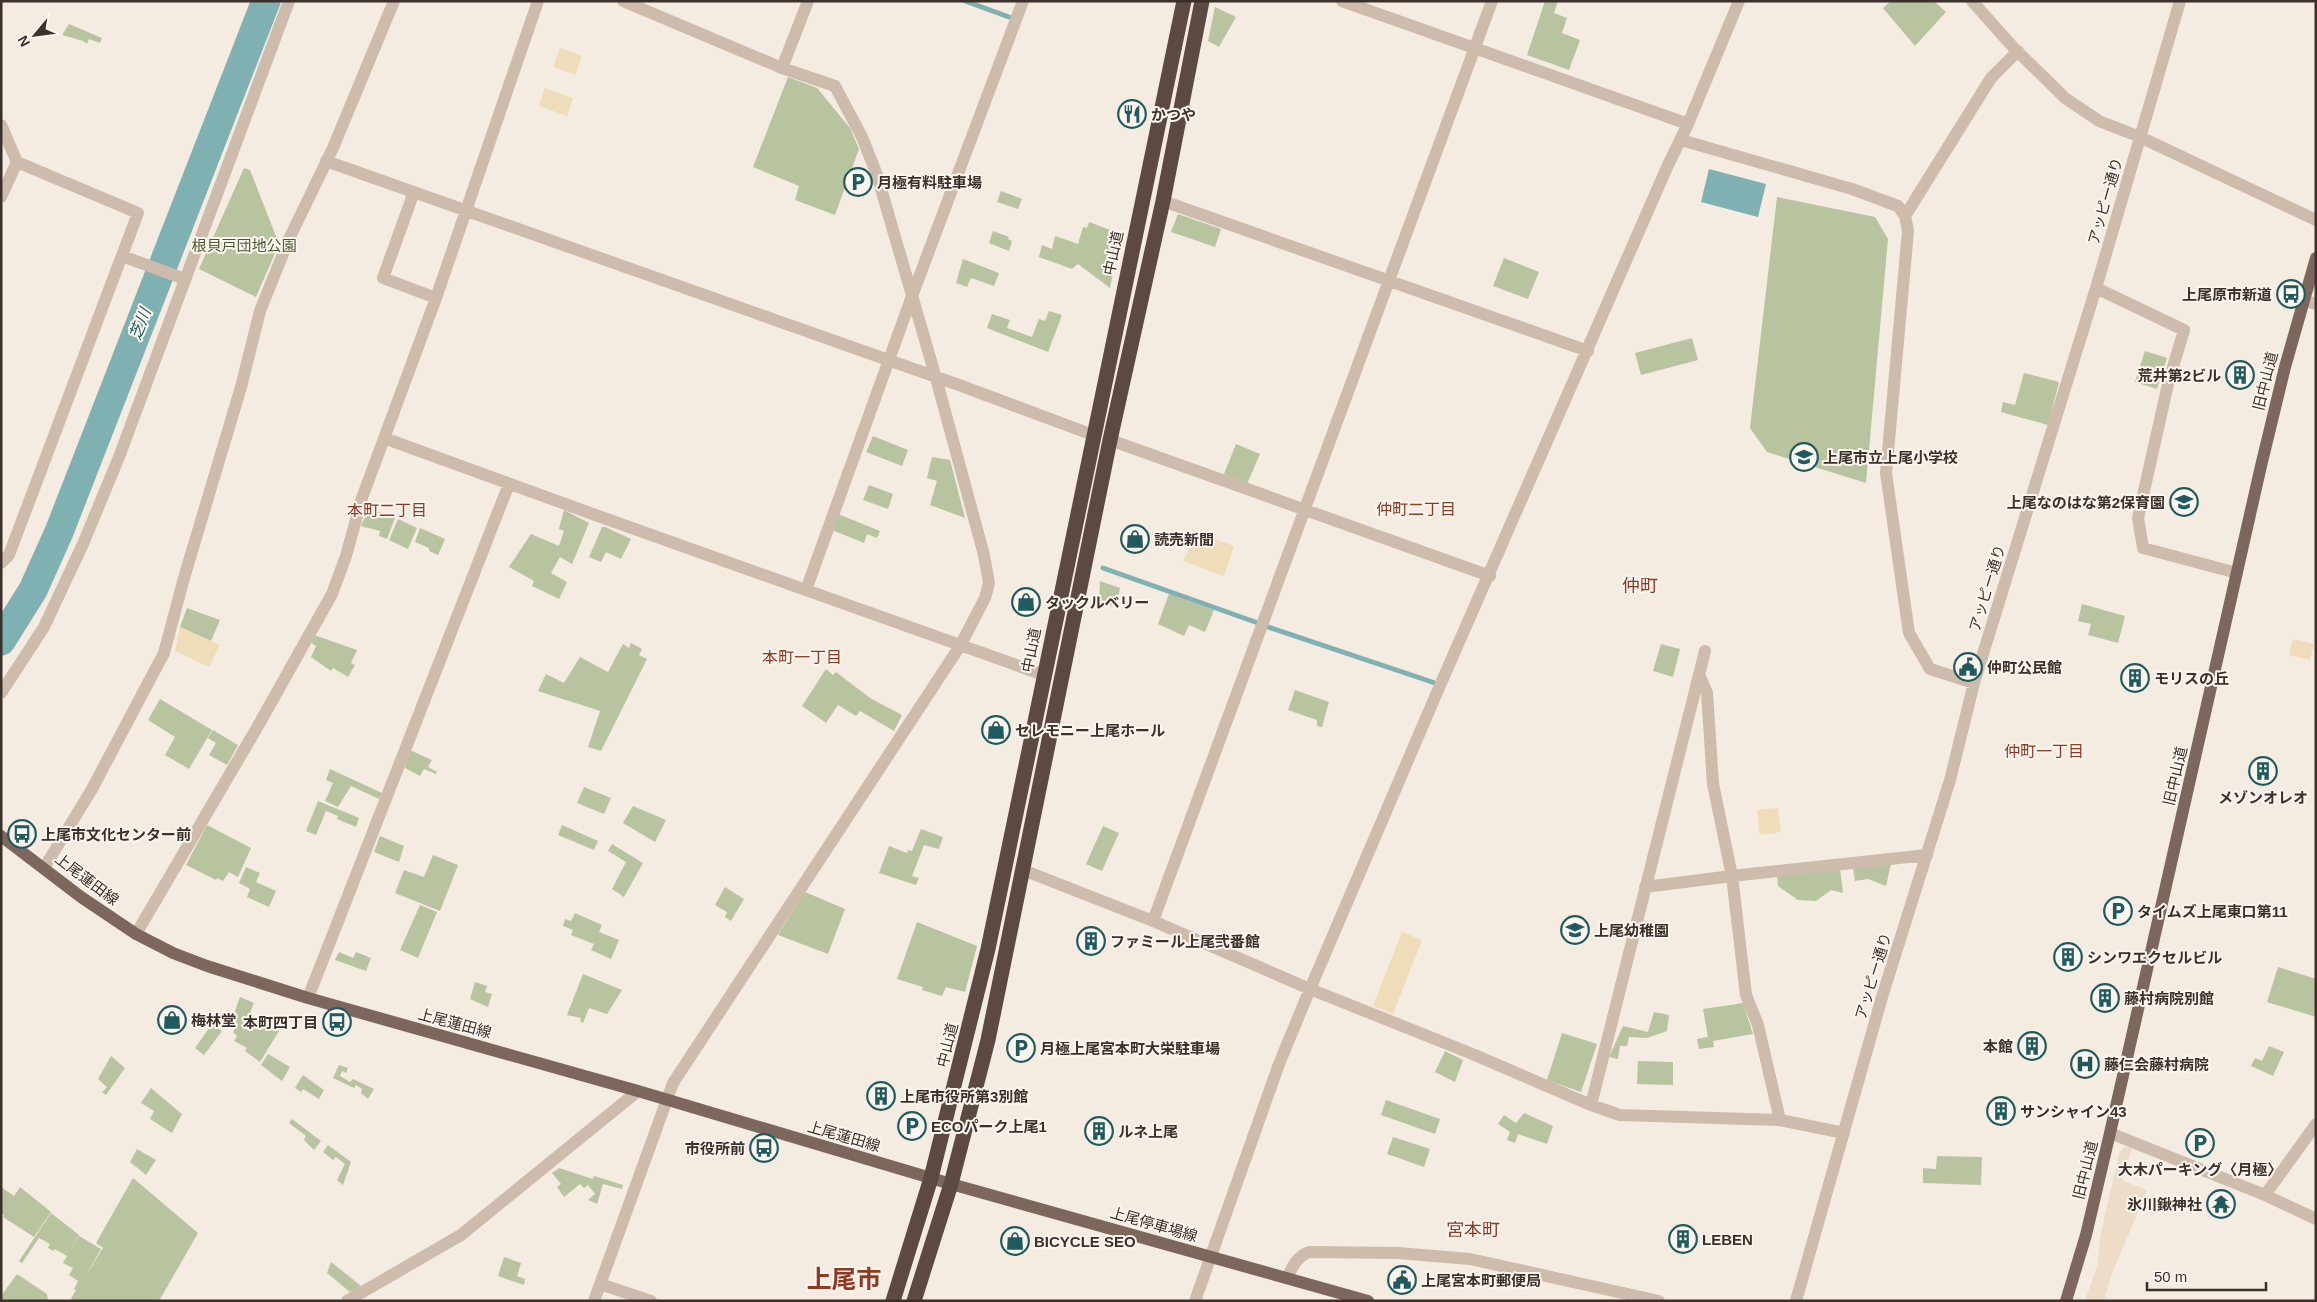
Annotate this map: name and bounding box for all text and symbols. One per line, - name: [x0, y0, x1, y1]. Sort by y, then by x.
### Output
- north arrow: [10, 10, 60, 60]
- text: N: [14, 33, 33, 50]
- restaurant icon: かつや: [1117, 99, 1147, 129]
- place label: かつや: [1151, 106, 1196, 123]
- street label: アッピー通り: [2084, 155, 2126, 247]
- parking icon: 月極有料駐車場: [843, 167, 873, 197]
- place label: 月極有料駐車場: [877, 174, 982, 191]
- street label: 中山道: [1100, 229, 1126, 277]
- park label: 根貝戸団地公園: [191, 237, 297, 254]
- bus stop icon: 上尾原市新道: [2276, 279, 2306, 309]
- place label: 上尾原市新道: [2182, 286, 2272, 303]
- water label: 芝川: [126, 304, 154, 342]
- street label: 旧中山道: [2249, 350, 2281, 412]
- building icon: 荒井第2ビル: [2225, 360, 2255, 390]
- place label: 荒井第2ビル: [2138, 367, 2221, 384]
- school or university icon: 上尾市立上尾小学校: [1789, 442, 1819, 472]
- place label: 上尾市立上尾小学校: [1823, 449, 1958, 466]
- school or university icon: 上尾なのはな第2保育園: [2169, 487, 2199, 517]
- place label: 上尾なのはな第2保育園: [2007, 494, 2165, 511]
- district label: 仲町二丁目: [1376, 501, 1456, 518]
- district label: 本町二丁目: [347, 502, 427, 519]
- shop icon: 読売新聞: [1120, 524, 1150, 554]
- place label: 読売新聞: [1154, 531, 1214, 548]
- street label: アッピー通り: [1966, 542, 2008, 634]
- district label: 仲町: [1622, 576, 1658, 596]
- shop icon: タックルベリー: [1011, 587, 1041, 617]
- place label: タックルベリー: [1045, 594, 1150, 611]
- street label: 中山道: [1018, 626, 1044, 674]
- district label: 本町一丁目: [762, 649, 842, 666]
- public building icon: 仲町公民館: [1953, 652, 1983, 682]
- place label: 仲町公民館: [1987, 659, 2062, 676]
- building icon: モリスの丘: [2120, 663, 2150, 693]
- place label: モリスの丘: [2154, 670, 2229, 687]
- shop icon: セレモニー上尾ホール: [981, 715, 1011, 745]
- place label: セレモニー上尾ホール: [1015, 722, 1165, 739]
- district label: 仲町一丁目: [2004, 743, 2084, 760]
- street label: 旧中山道: [2160, 745, 2190, 807]
- building icon: メゾンオレオ: [2248, 756, 2278, 786]
- place label: メゾンオレオ: [2218, 789, 2308, 806]
- bus stop icon: 上尾市文化センター前: [7, 819, 37, 849]
- place label: 上尾市文化センター前: [41, 826, 191, 843]
- street label: 上尾蓮田線: [52, 850, 122, 908]
- parking icon: タイムズ上尾東口第11: [2103, 896, 2133, 926]
- place label: タイムズ上尾東口第11: [2137, 903, 2288, 920]
- school or university icon: 上尾幼稚園: [1560, 915, 1590, 945]
- place label: 上尾幼稚園: [1594, 922, 1669, 939]
- building icon: ファミール上尾弐番館: [1076, 926, 1106, 956]
- street label: アッピー通り: [1852, 930, 1894, 1022]
- place label: ファミール上尾弐番館: [1110, 933, 1260, 950]
- building icon: シンワエクセルビル: [2053, 942, 2083, 972]
- place label: シンワエクセルビル: [2087, 949, 2222, 966]
- building icon: 藤村病院別館: [2090, 983, 2120, 1013]
- place label: 藤村病院別館: [2124, 990, 2214, 1007]
- shop icon: 梅林堂: [157, 1005, 187, 1035]
- street label: 上尾蓮田線: [417, 1005, 493, 1041]
- bus stop icon: 本町四丁目: [322, 1007, 352, 1037]
- place label: 梅林堂: [191, 1012, 236, 1029]
- place label: 本町四丁目: [243, 1014, 318, 1031]
- street label: 中山道: [933, 1021, 961, 1069]
- building icon: 本館: [2017, 1031, 2047, 1061]
- parking icon: 月極上尾宮本町大栄駐車場: [1006, 1033, 1036, 1063]
- place label: 本館: [1983, 1038, 2013, 1055]
- place label: 月極上尾宮本町大栄駐車場: [1040, 1040, 1220, 1057]
- hospital icon: 藤仁会藤村病院: [2070, 1049, 2100, 1079]
- place label: 藤仁会藤村病院: [2104, 1056, 2209, 1073]
- building icon: 上尾市役所第3別館: [866, 1081, 896, 1111]
- place label: 上尾市役所第3別館: [900, 1088, 1028, 1105]
- building icon: サンシャイン43: [1986, 1096, 2016, 1126]
- place label: サンシャイン43: [2020, 1103, 2127, 1120]
- parking icon: ECOパーク上尾1: [897, 1111, 927, 1141]
- building icon: ルネ上尾: [1084, 1116, 1114, 1146]
- street label: 上尾蓮田線: [806, 1117, 882, 1155]
- place label: ECOパーク上尾1: [931, 1118, 1047, 1135]
- place label: ルネ上尾: [1118, 1123, 1178, 1140]
- parking icon: 大木パーキング〈月極〉: [2185, 1128, 2215, 1158]
- bus stop icon: 市役所前: [749, 1133, 779, 1163]
- street label: 旧中山道: [2069, 1139, 2101, 1201]
- place label: 市役所前: [685, 1140, 745, 1157]
- place label: 大木パーキング〈月極〉: [2118, 1161, 2282, 1178]
- temple icon: 氷川鍬神社: [2206, 1189, 2236, 1219]
- place label: 氷川鍬神社: [2127, 1196, 2202, 1213]
- street label: 上尾停車場線: [1108, 1203, 1200, 1245]
- district label: 宮本町: [1446, 1220, 1500, 1240]
- building icon: LEBEN: [1668, 1224, 1698, 1254]
- shop icon: BICYCLE SEO: [1000, 1226, 1030, 1256]
- place label: LEBEN: [1702, 1231, 1753, 1248]
- place label: BICYCLE SEO: [1034, 1233, 1136, 1250]
- scale bar: [2147, 1260, 2266, 1292]
- district label: 上尾市: [806, 1265, 882, 1293]
- public building icon: 上尾宮本町郵便局: [1387, 1265, 1417, 1295]
- text: 50 m: [2154, 1268, 2187, 1285]
- place label: 上尾宮本町郵便局: [1421, 1272, 1541, 1289]

